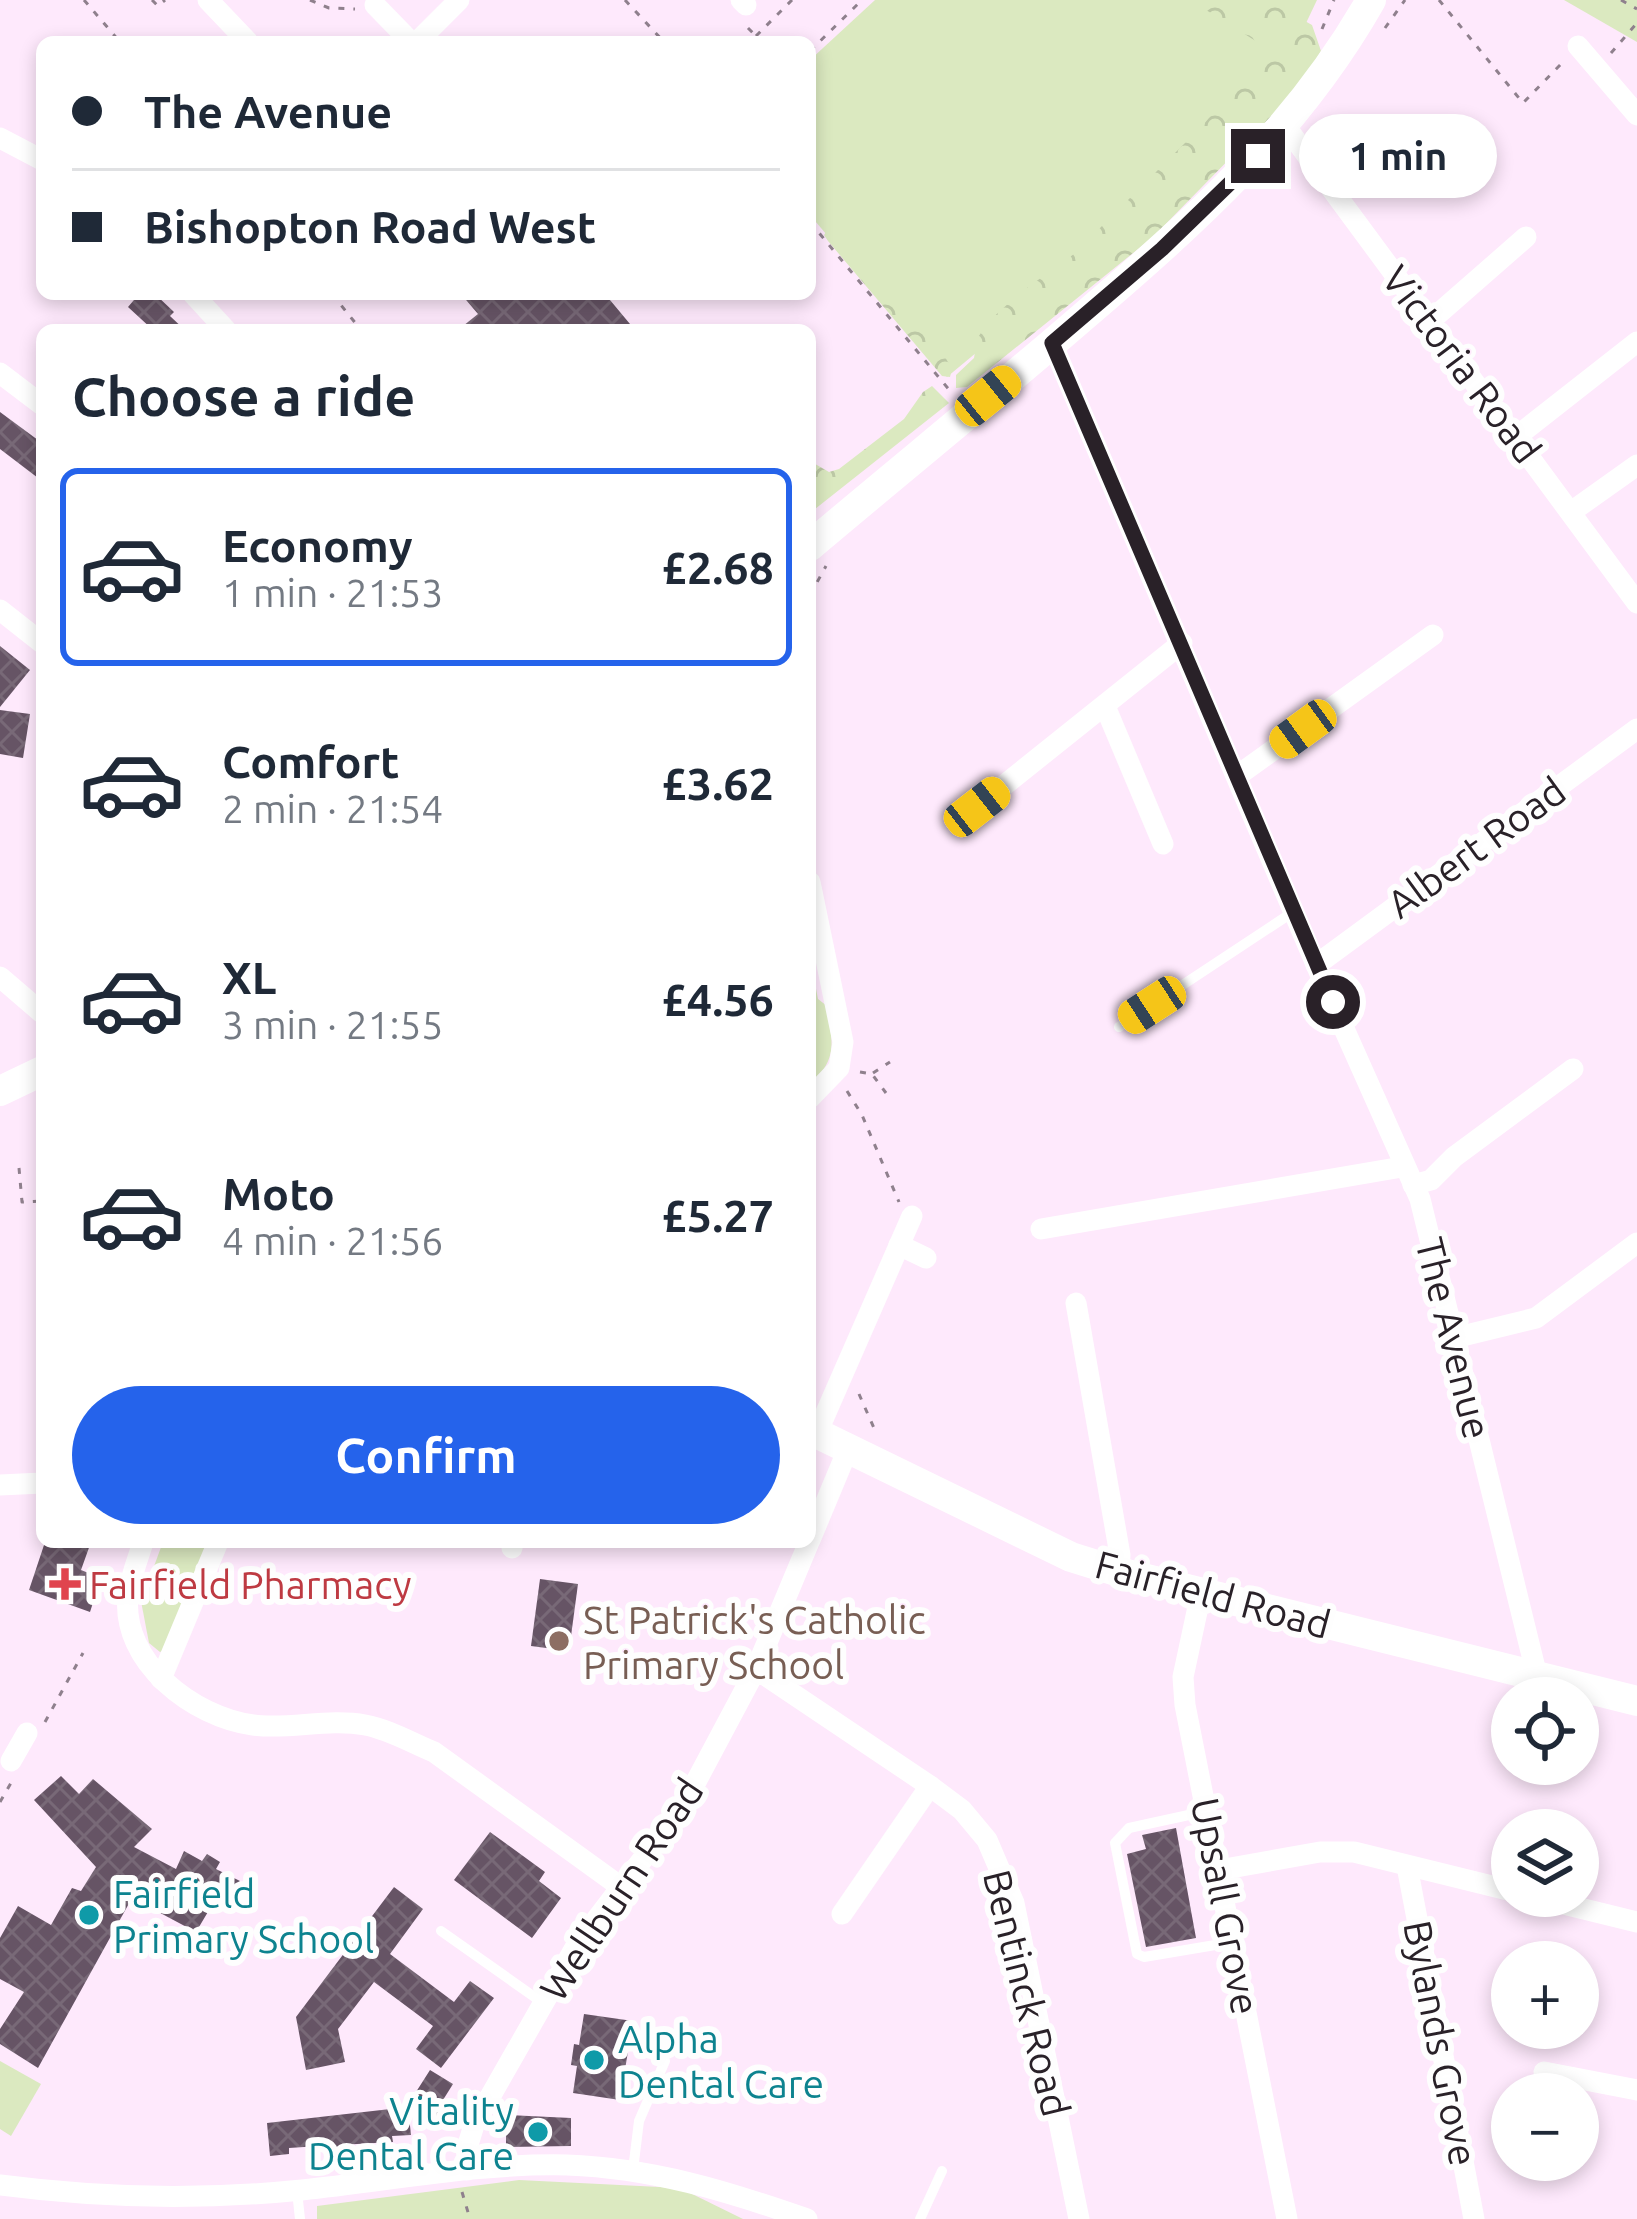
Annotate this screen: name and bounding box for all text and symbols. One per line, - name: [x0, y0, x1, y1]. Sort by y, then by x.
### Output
- text: The Avenue: [144, 86, 392, 137]
- callout: 1 min: [1300, 114, 1498, 198]
- route end: [1231, 129, 1285, 183]
- text: 1 min: [1349, 134, 1447, 177]
- text: Bishopton Road West: [144, 201, 596, 252]
- street label: Victoria Road: [1374, 257, 1550, 471]
- car: [949, 359, 1027, 433]
- text: Choose a ride: [72, 366, 415, 426]
- icon: car: [78, 513, 186, 621]
- text: Economy: [222, 520, 413, 571]
- text: £2.68: [661, 542, 774, 593]
- text: 1 min · 21:53: [222, 571, 443, 614]
- car: [1263, 693, 1343, 765]
- icon: car: [78, 729, 186, 837]
- text: Comfort: [222, 736, 399, 787]
- text: £3.62: [661, 758, 774, 809]
- street label: Albert Road: [1379, 768, 1573, 926]
- car: [938, 771, 1016, 843]
- text: 2 min · 21:54: [222, 787, 443, 830]
- icon: car: [78, 945, 186, 1053]
- text: XL: [222, 952, 276, 1003]
- car: [1112, 970, 1192, 1040]
- text: £4.56: [661, 974, 774, 1025]
- route start: [1306, 975, 1360, 1029]
- text: 3 min · 21:55: [222, 1003, 443, 1046]
- icon: car: [78, 1161, 186, 1269]
- text: Moto: [222, 1168, 335, 1219]
- text: £5.27: [661, 1190, 774, 1241]
- text: 4 min · 21:56: [222, 1219, 443, 1262]
- street label: The Avenue: [1408, 1233, 1500, 1443]
- button: Confirm: [72, 1386, 780, 1524]
- street label: Fairfield Road: [1091, 1542, 1335, 1646]
- place label: Fairfield Pharmacy: [89, 1563, 412, 1606]
- marker: Fairfield Pharmacy: [52, 1571, 78, 1597]
- place label: St Patrick's Catholic Primary School: [583, 1598, 926, 1686]
- marker: St Patrick's Catholic Primary School: [546, 1628, 572, 1654]
- map controls: [1491, 1677, 1599, 2181]
- button: locate: [1491, 1677, 1599, 1785]
- street label: Wellburn Road: [531, 1770, 711, 2008]
- street label: Upsall Grove: [1184, 1794, 1268, 2018]
- button: layers: [1491, 1809, 1599, 1917]
- street label: Bentinck Road: [976, 1865, 1078, 2121]
- place label: Fairfield Primary School: [113, 1872, 374, 1960]
- marker: Fairfield Primary School: [76, 1902, 102, 1928]
- street label: Bylands Grove: [1396, 1917, 1486, 2169]
- button: +: [1491, 1941, 1599, 2049]
- place label: Alpha Dental Care: [618, 2017, 824, 2105]
- marker: Alpha Dental Care: [581, 2047, 607, 2073]
- button: −: [1491, 2073, 1599, 2181]
- place label: Vitality Dental Care: [308, 2089, 514, 2177]
- marker: Vitality Dental Care: [525, 2119, 551, 2145]

